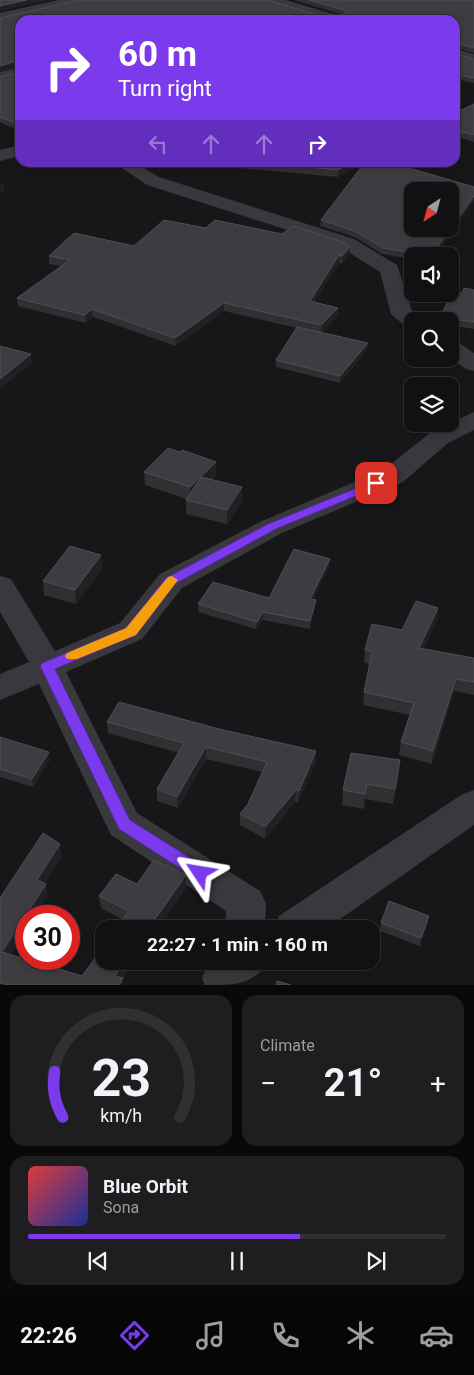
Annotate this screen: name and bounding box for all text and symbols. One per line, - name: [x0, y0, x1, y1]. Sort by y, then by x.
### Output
- text: 60 m: [118, 34, 197, 75]
- icon: right: [35, 35, 100, 100]
- text: Turn right: [118, 76, 212, 101]
- icon: left: [144, 130, 172, 158]
- icon: ahead: [197, 130, 225, 158]
- icon: ahead: [250, 130, 278, 158]
- icon: right: [303, 130, 331, 158]
- north arrow: [404, 182, 459, 238]
- map controls: [404, 182, 459, 432]
- button: sound: [404, 247, 459, 302]
- button: search: [404, 312, 459, 367]
- button: layers: [404, 377, 459, 432]
- pin: [355, 462, 397, 504]
- icon: arrive: [362, 469, 390, 497]
- position arrow: [173, 846, 225, 898]
- speed limit sign: 30: [15, 905, 80, 970]
- text: 22:27 · 1 min · 160 m: [147, 933, 328, 956]
- text: Climate: [260, 1036, 315, 1055]
- text: 23: [91, 1048, 151, 1109]
- text: 21°: [324, 1061, 382, 1105]
- text: −: [260, 1067, 276, 1100]
- text: +: [430, 1067, 446, 1100]
- text: km/h: [100, 1105, 142, 1126]
- text: Blue Orbit: [103, 1175, 188, 1198]
- text: Sona: [103, 1198, 139, 1217]
- icon: previous: [84, 1247, 112, 1275]
- icon: pause: [223, 1247, 251, 1275]
- icon: next: [362, 1247, 390, 1275]
- icon: directions: [117, 1318, 152, 1353]
- icon: music: [193, 1318, 228, 1353]
- icon: phone: [268, 1318, 303, 1353]
- icon: climate: [343, 1318, 378, 1353]
- icon: car: [419, 1318, 454, 1353]
- text: 22:26: [20, 1323, 77, 1348]

